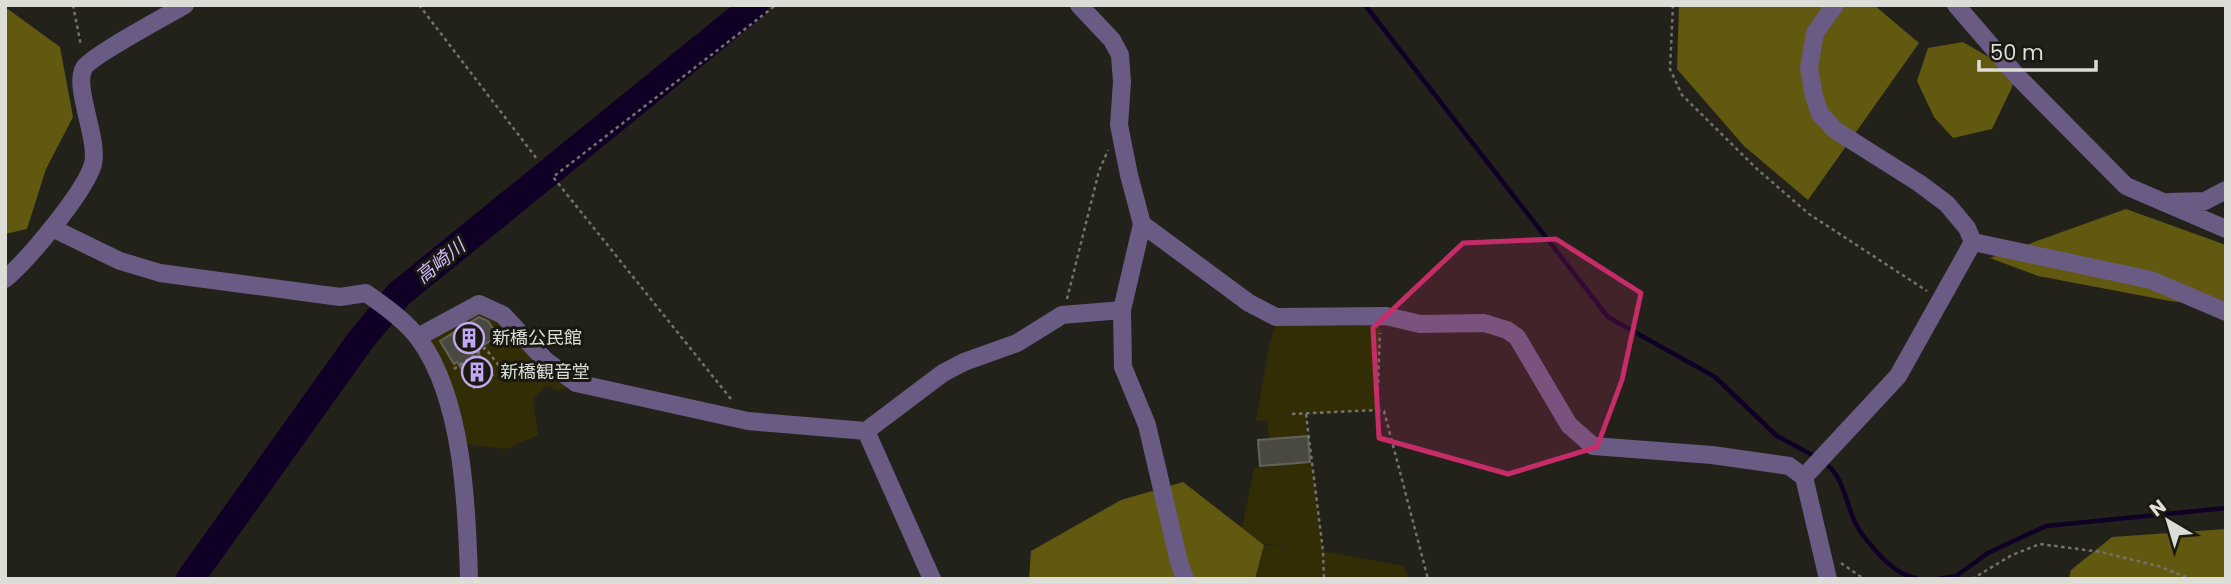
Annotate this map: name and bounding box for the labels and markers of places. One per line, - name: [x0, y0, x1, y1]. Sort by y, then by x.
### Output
- building icon: 新橋公民館: [452, 321, 486, 355]
- place label: 新橋公民館: [492, 325, 582, 350]
- building icon: 新橋観音堂: [460, 355, 494, 389]
- place label: 新橋観音堂: [500, 359, 590, 384]

